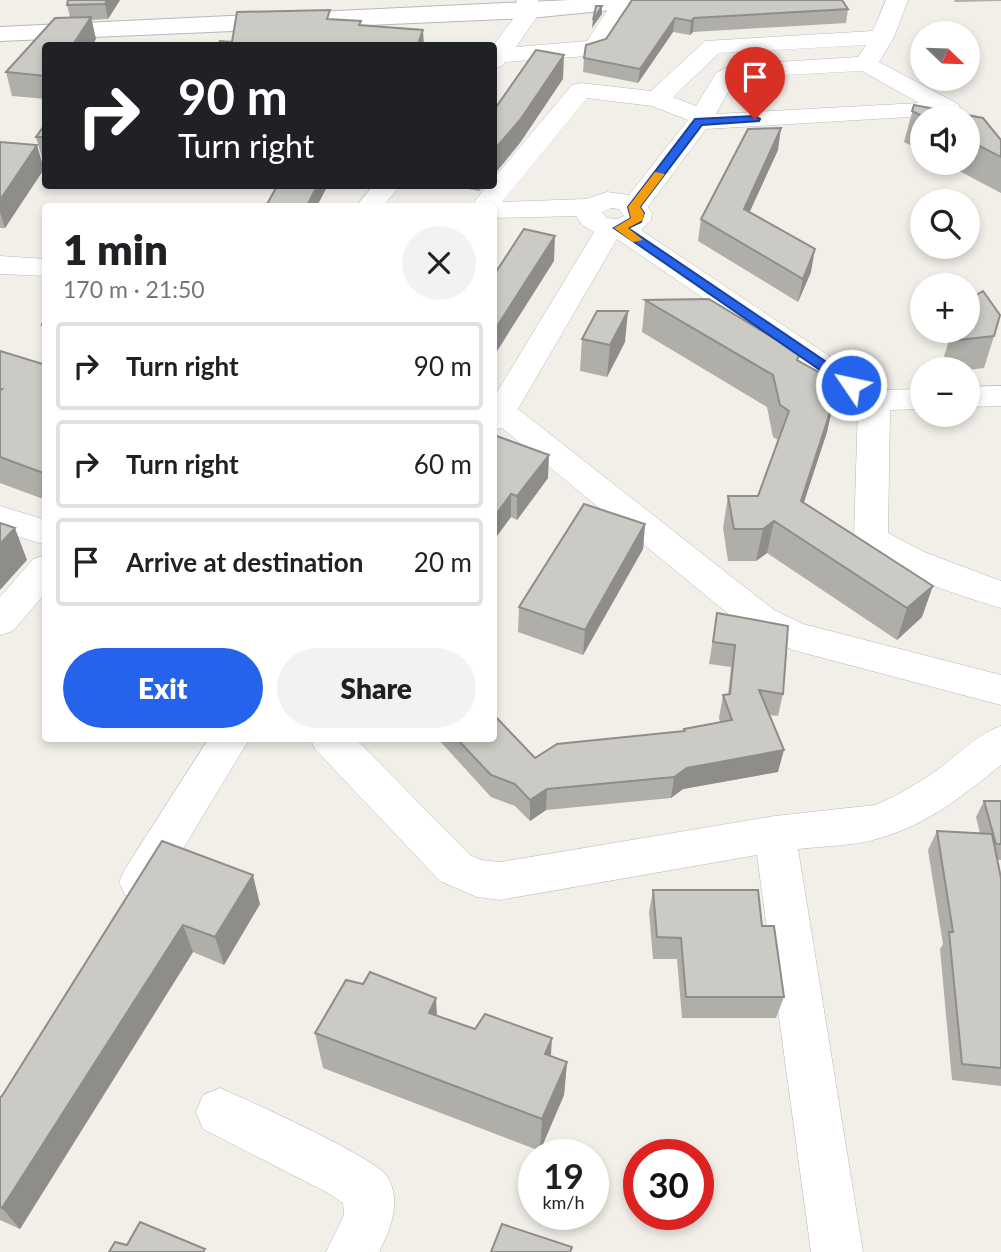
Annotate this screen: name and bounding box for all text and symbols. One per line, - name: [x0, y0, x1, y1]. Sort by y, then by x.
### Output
- north arrow: [910, 21, 980, 91]
- map controls: [910, 21, 980, 427]
- pin: [725, 47, 785, 119]
- icon: arrive: [736, 58, 774, 96]
- text: 90 m: [178, 67, 288, 125]
- icon: right: [63, 70, 154, 161]
- button: sound: [910, 105, 980, 175]
- text: Turn right: [178, 126, 314, 165]
- button: search: [910, 189, 980, 259]
- text: 1 min: [63, 224, 168, 274]
- button: close: [402, 226, 476, 300]
- button: +: [910, 273, 980, 343]
- text: 170 m · 21:50: [63, 275, 205, 303]
- icon: right: [67, 347, 105, 385]
- position arrow: [814, 348, 888, 422]
- text: Turn right: [126, 350, 239, 382]
- text: 90 m: [414, 350, 472, 382]
- button: −: [910, 357, 980, 427]
- icon: right: [67, 445, 105, 483]
- text: Turn right: [126, 448, 239, 480]
- text: 60 m: [414, 448, 472, 480]
- icon: arrive: [67, 543, 105, 581]
- text: Arrive at destination: [126, 546, 363, 578]
- text: 20 m: [414, 546, 472, 578]
- button: Exit: [63, 648, 263, 728]
- button: Share: [277, 648, 476, 728]
- speed limit sign: 30: [623, 1139, 714, 1230]
- text: 19: [543, 1154, 584, 1196]
- text: km/h: [542, 1191, 585, 1213]

